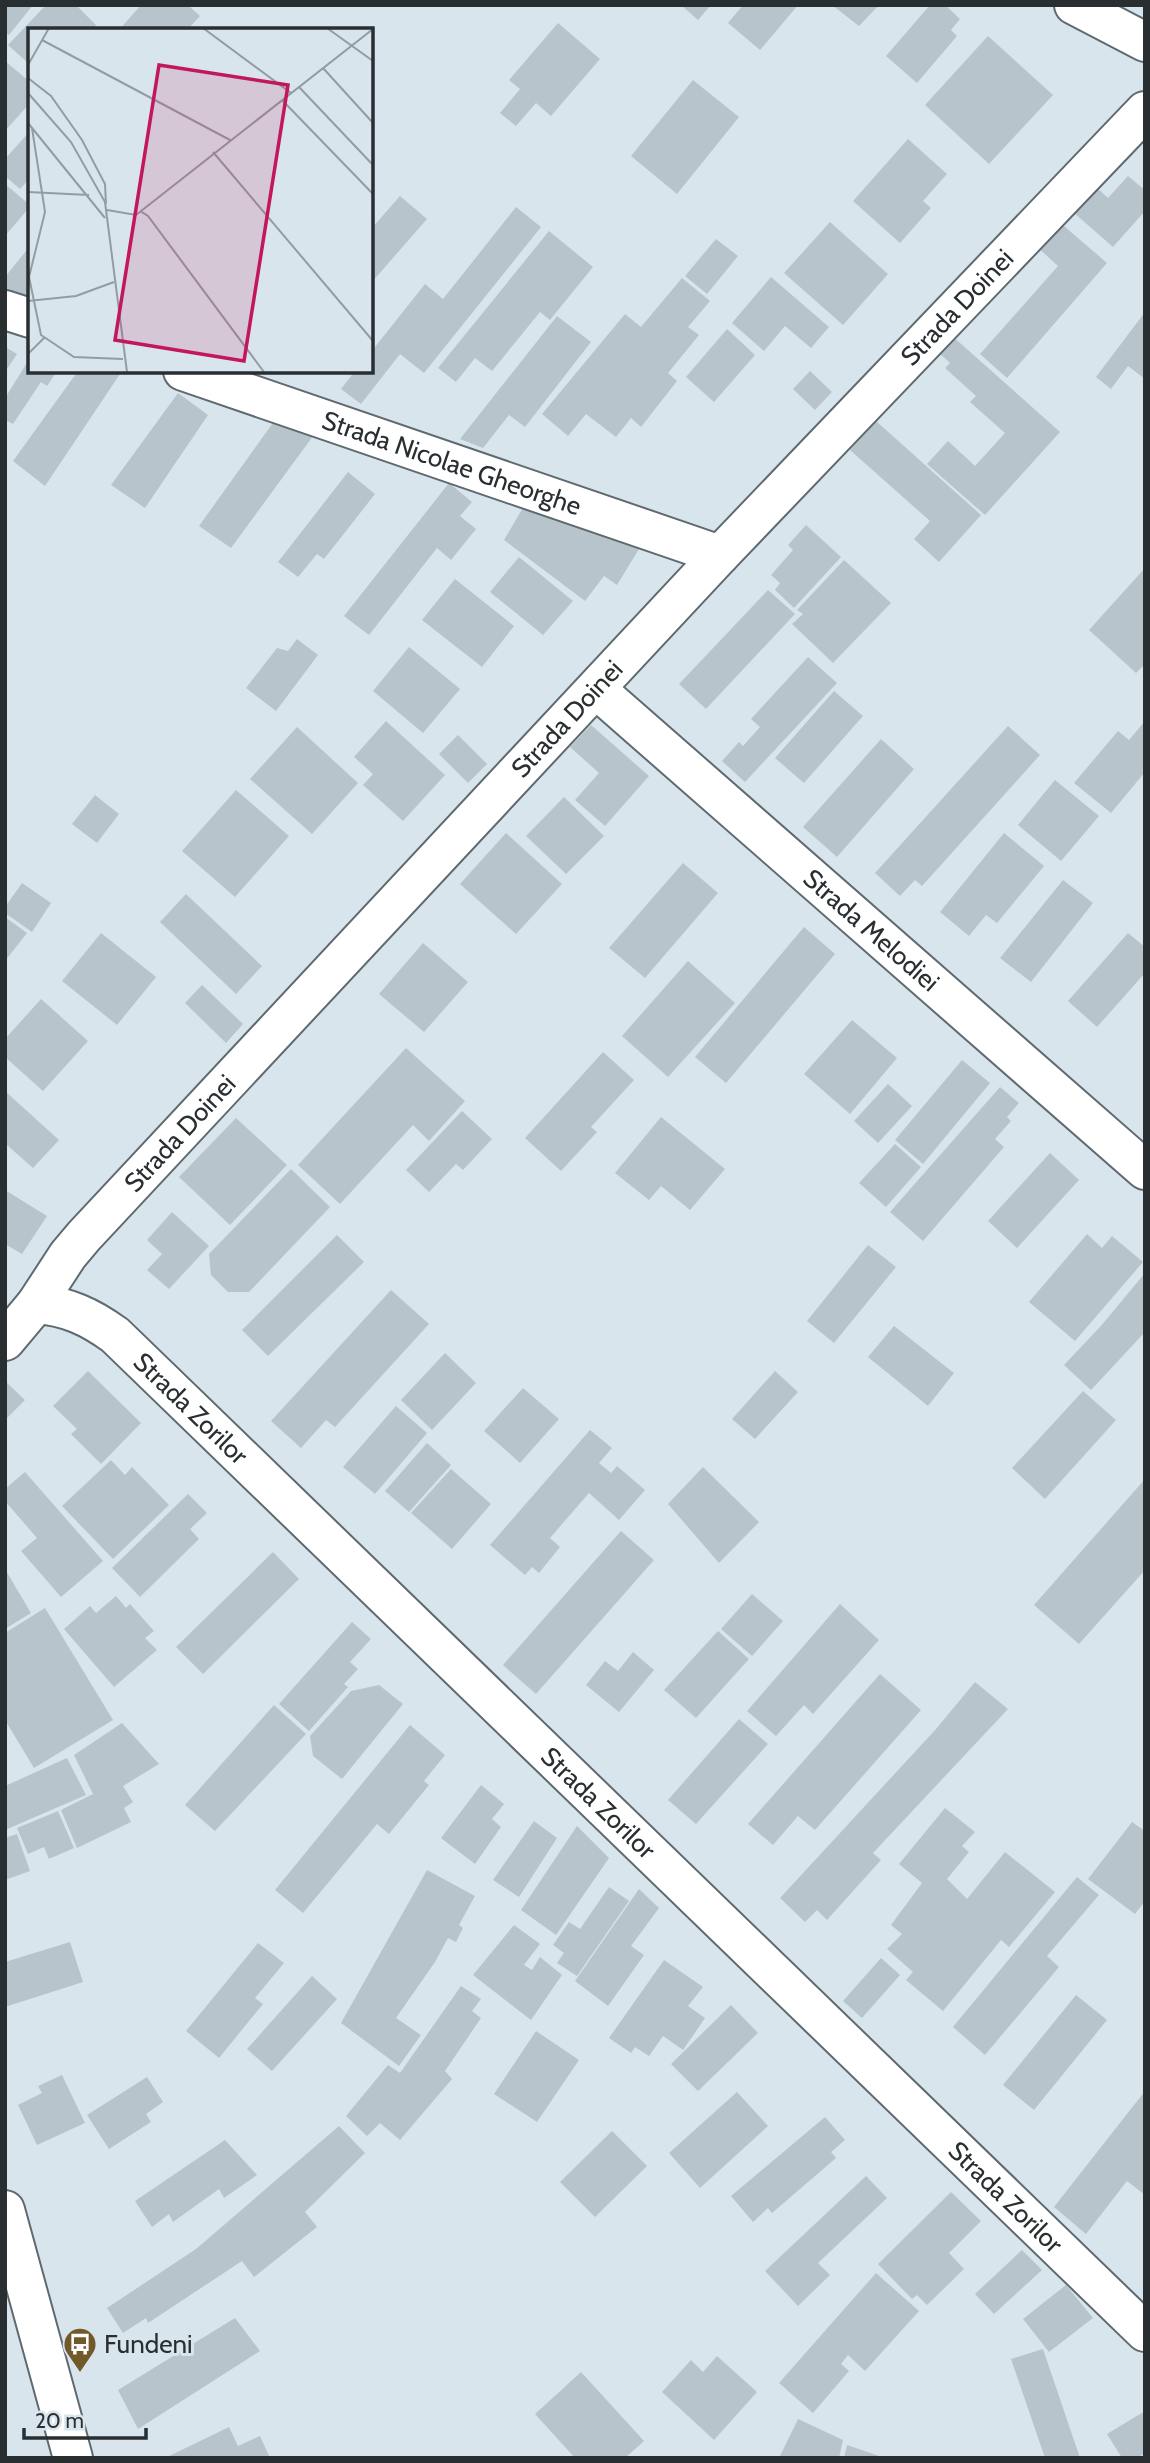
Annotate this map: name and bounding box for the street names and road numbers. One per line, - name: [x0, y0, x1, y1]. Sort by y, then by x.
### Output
- street label: Strada Doinei: [894, 243, 1020, 372]
- street label: Strada Nicolae Gheorghe: [318, 404, 585, 522]
- street label: Strada Doinei: [505, 654, 629, 784]
- street label: Strada Melodiei: [797, 862, 946, 998]
- street label: Strada Doinei: [118, 1068, 242, 1199]
- street label: Strada Zorilor: [127, 1346, 255, 1472]
- street label: Strada Zorilor: [534, 1740, 663, 1866]
- street label: Strada Zorilor: [942, 2135, 1070, 2260]

